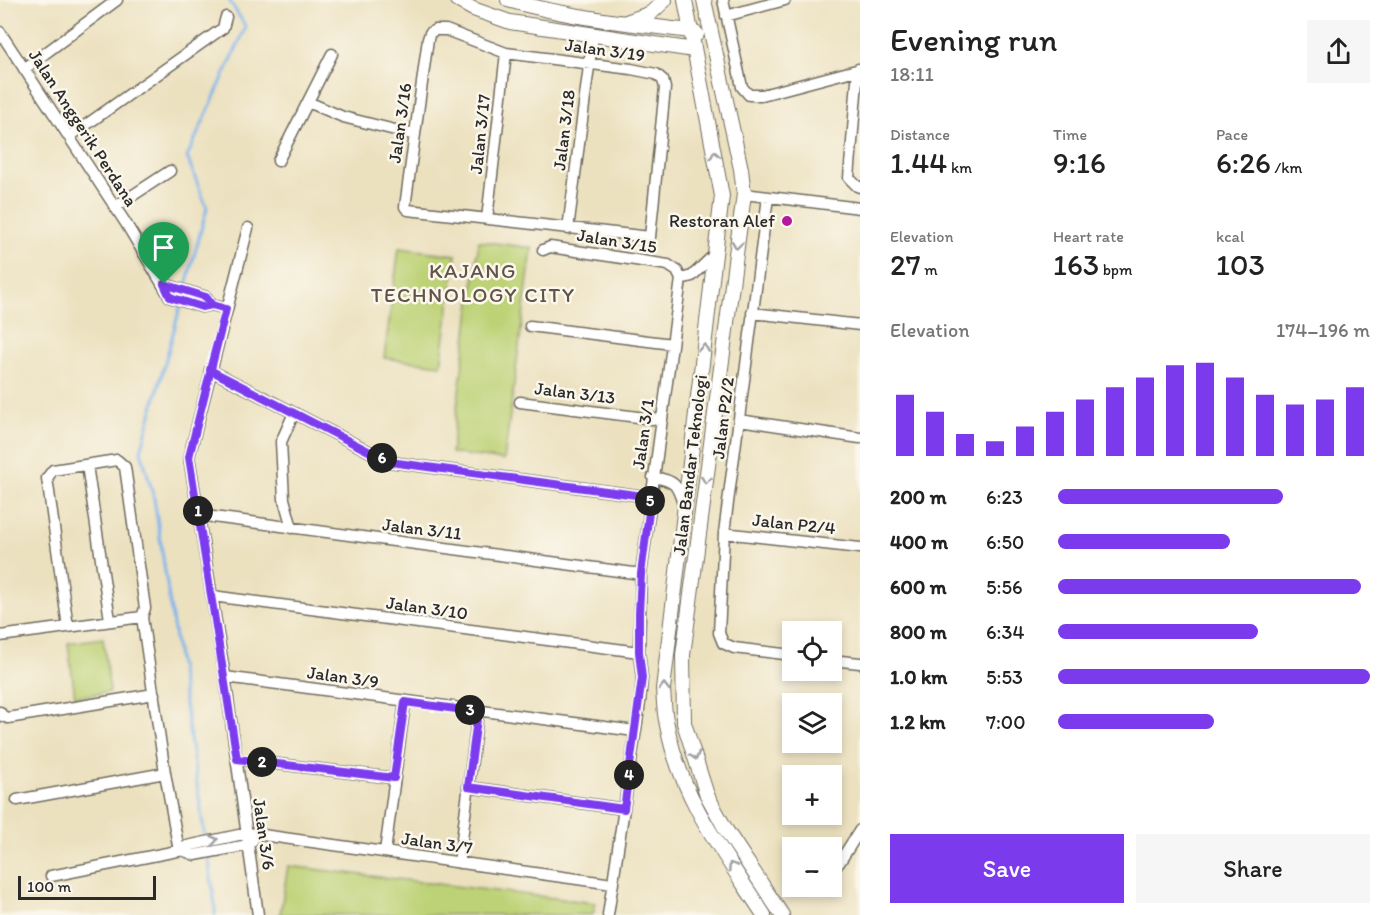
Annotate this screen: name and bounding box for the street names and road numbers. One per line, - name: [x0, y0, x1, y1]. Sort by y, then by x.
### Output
- street label: Jalan 3/19: [564, 34, 646, 66]
- street label: Jalan Anggerik Perdana: [24, 45, 142, 211]
- street label: Jalan 3/16: [383, 82, 417, 164]
- street label: Jalan 3/18: [548, 88, 580, 172]
- street label: Jalan 3/17: [465, 93, 495, 175]
- street label: Jalan 3/15: [575, 224, 659, 258]
- street label: Jalan Bandar Teknologi: [668, 373, 712, 557]
- street label: Jalan P2/2: [707, 375, 739, 460]
- street label: Jalan 3/13: [533, 377, 617, 409]
- street label: Jalan 3/1: [627, 397, 659, 471]
- street label: Jalan P2/4: [751, 509, 837, 539]
- street label: Jalan 3/11: [381, 513, 463, 545]
- street label: Jalan 3/10: [385, 591, 469, 625]
- street label: Jalan 3/9: [306, 661, 380, 693]
- street label: Jalan 3/6: [248, 797, 280, 871]
- street label: Jalan 3/7: [400, 827, 474, 859]

